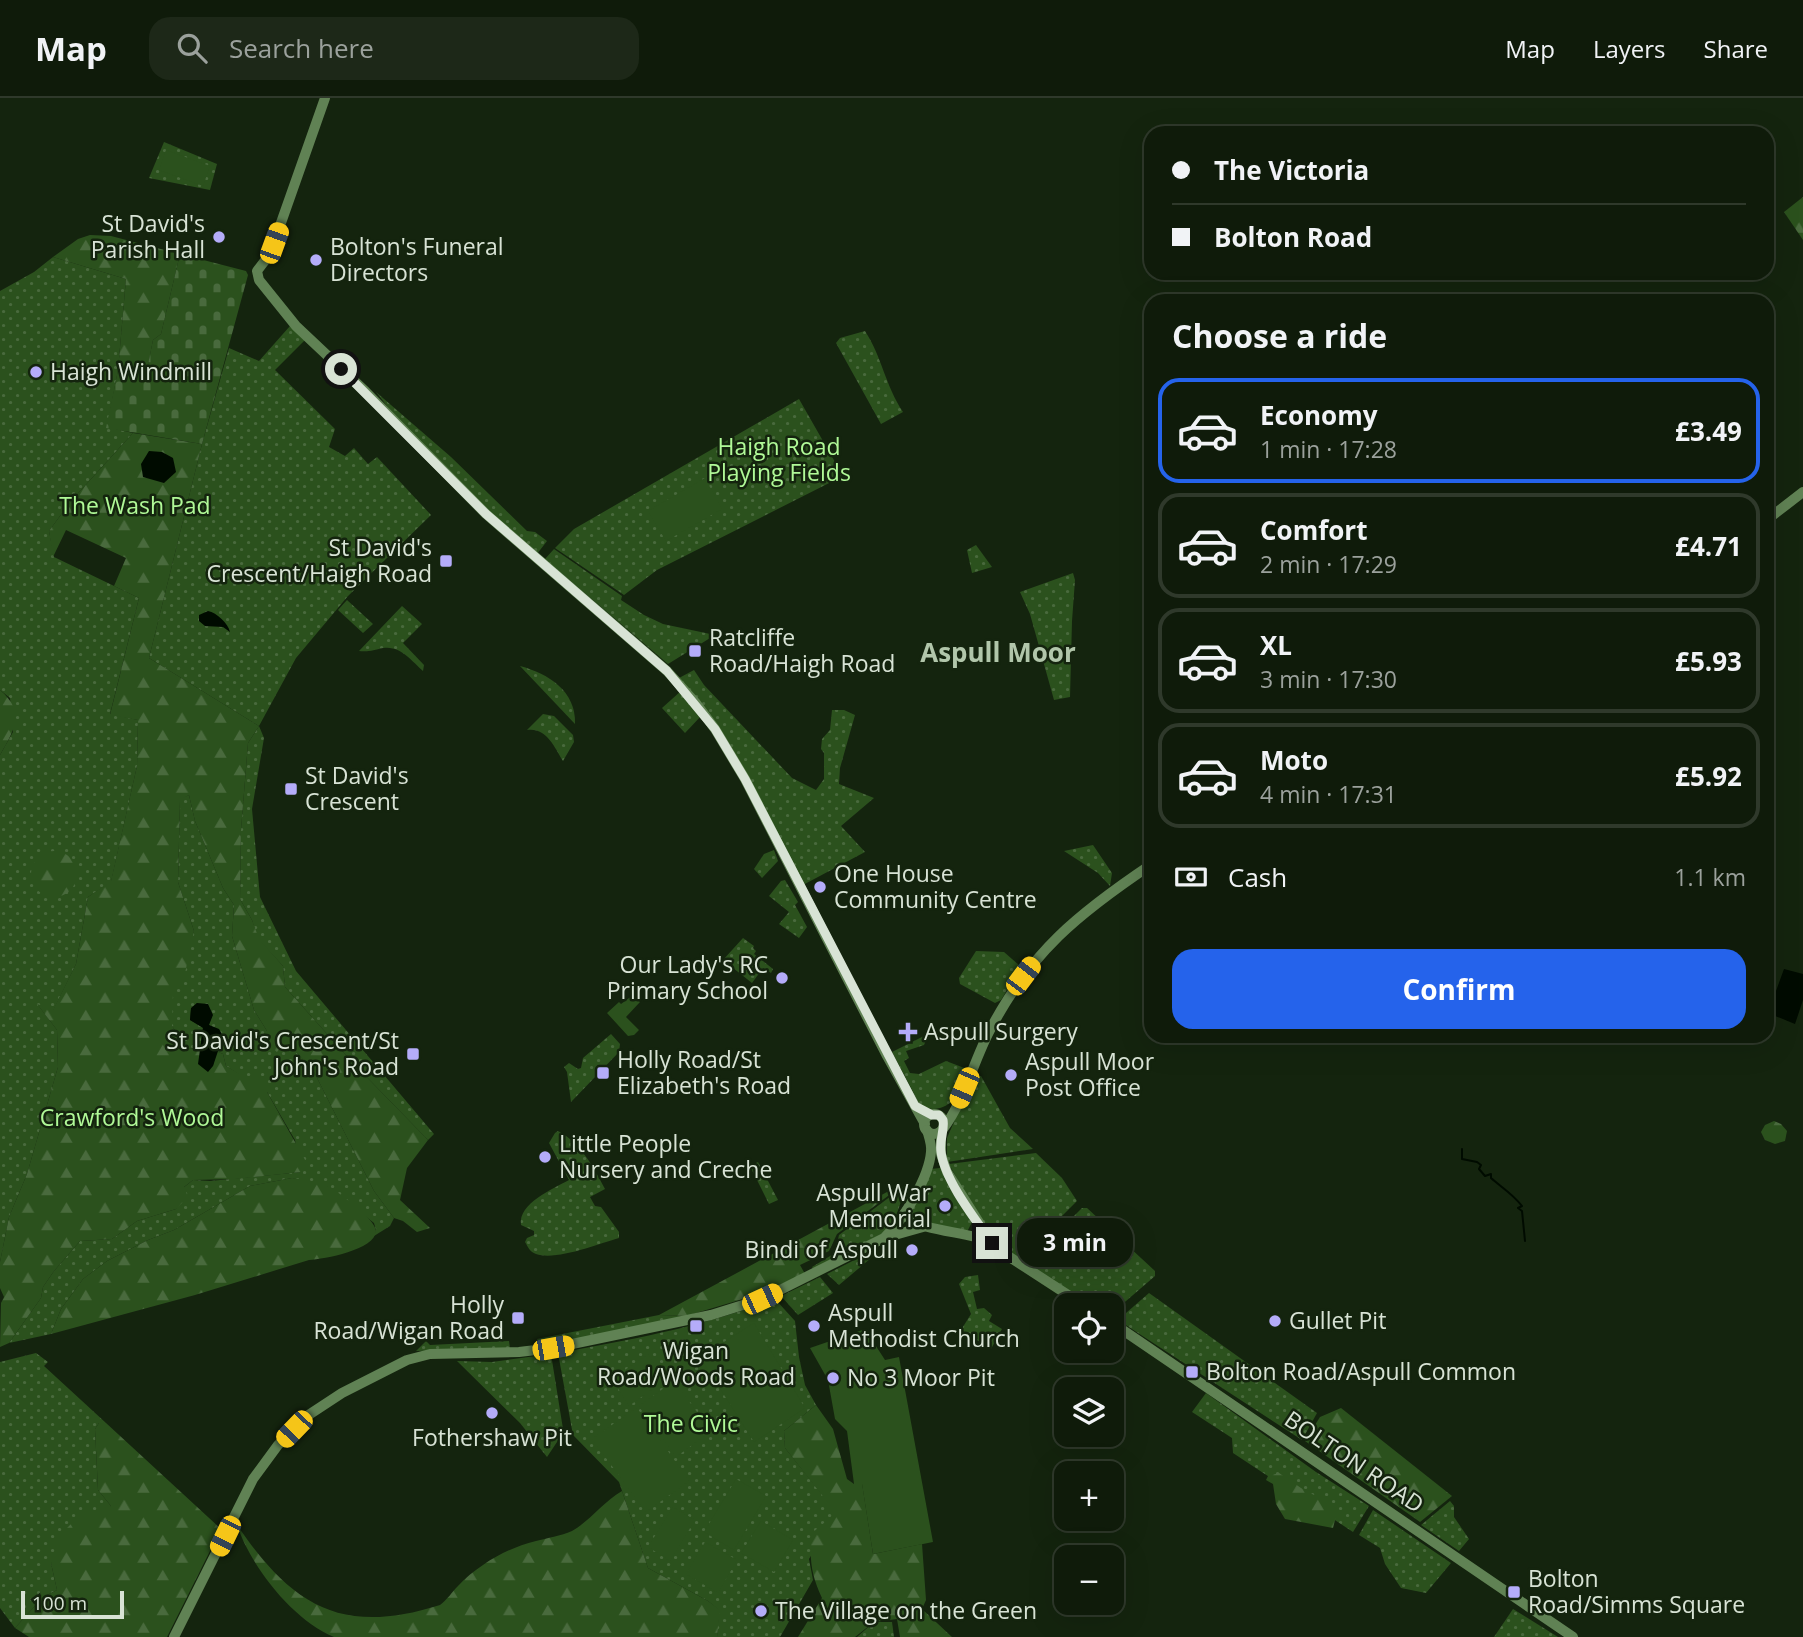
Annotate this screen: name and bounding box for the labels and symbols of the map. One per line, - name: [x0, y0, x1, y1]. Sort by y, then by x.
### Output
- place label: St David's Parish Hall: [91, 207, 205, 265]
- car: [257, 220, 292, 266]
- marker: St David's Parish Hall: [211, 229, 227, 245]
- place label: Bolton's Funeral Directors: [330, 230, 504, 288]
- marker: Bolton's Funeral Directors: [308, 252, 324, 268]
- route start: [325, 353, 357, 385]
- place label: Haigh Windmill: [50, 355, 212, 387]
- marker: Haigh Windmill: [28, 364, 44, 380]
- park label: Haigh Road Playing Fields: [707, 430, 851, 488]
- park label: The Wash Pad: [59, 489, 211, 521]
- place label: St David's Crescent/Haigh Road: [207, 531, 432, 589]
- marker: St David's Crescent/Haigh Road: [438, 553, 454, 569]
- place label: Ratcliffe Road/Haigh Road: [709, 621, 895, 679]
- district label: Aspull Moor: [920, 634, 1076, 670]
- marker: Ratcliffe Road/Haigh Road: [687, 643, 703, 659]
- place label: St David's Crescent: [305, 759, 409, 817]
- marker: St David's Crescent: [283, 781, 299, 797]
- place label: One House Community Centre: [834, 857, 1037, 915]
- marker: One House Community Centre: [812, 879, 828, 895]
- place label: Our Lady's RC Primary School: [607, 948, 768, 1006]
- car: [1002, 953, 1045, 999]
- marker: Our Lady's RC Primary School: [774, 970, 790, 986]
- place label: Aspull Surgery: [924, 1015, 1078, 1047]
- marker: Aspull Surgery: [898, 1022, 918, 1042]
- place label: St David's Crescent/St John's Road: [166, 1024, 399, 1082]
- place label: Holly Road/St Elizabeth's Road: [617, 1043, 791, 1101]
- place label: Aspull Moor Post Office: [1025, 1045, 1155, 1103]
- marker: St David's Crescent/St John's Road: [405, 1046, 421, 1062]
- marker: Holly Road/St Elizabeth's Road: [595, 1065, 611, 1081]
- car: [947, 1065, 982, 1111]
- marker: Aspull Moor Post Office: [1003, 1067, 1019, 1083]
- park label: Crawford's Wood: [40, 1101, 224, 1133]
- place label: Little People Nursery and Creche: [559, 1127, 772, 1185]
- marker: Little People Nursery and Creche: [537, 1149, 553, 1165]
- place label: Aspull War Memorial: [816, 1176, 932, 1234]
- marker: Aspull War Memorial: [937, 1198, 953, 1214]
- callout: 3 min: [1016, 1218, 1132, 1268]
- route end: [976, 1227, 1008, 1259]
- place label: Bindi of Aspull: [745, 1233, 898, 1265]
- marker: Bindi of Aspull: [904, 1242, 920, 1258]
- car: [739, 1281, 786, 1317]
- place label: Holly Road/Wigan Road: [313, 1288, 504, 1346]
- place label: Aspull Methodist Church: [828, 1296, 1020, 1354]
- place label: Gullet Pit: [1289, 1304, 1386, 1336]
- marker: Holly Road/Wigan Road: [510, 1310, 526, 1326]
- marker: Gullet Pit: [1267, 1313, 1283, 1329]
- marker: Wigan Road/Woods Road: [688, 1318, 704, 1334]
- marker: Aspull Methodist Church: [806, 1318, 822, 1334]
- car: [531, 1334, 576, 1362]
- place label: Wigan Road/Woods Road: [597, 1334, 795, 1392]
- place label: Bolton Road/Aspull Common: [1206, 1355, 1516, 1387]
- place label: No 3 Moor Pit: [847, 1361, 995, 1393]
- marker: Bolton Road/Aspull Common: [1184, 1364, 1200, 1380]
- marker: No 3 Moor Pit: [825, 1370, 841, 1386]
- street label: BOLTON ROAD: [1278, 1403, 1431, 1520]
- marker: Fothershaw Pit: [484, 1405, 500, 1421]
- car: [272, 1407, 317, 1451]
- park label: The Civic: [644, 1407, 738, 1439]
- place label: Fothershaw Pit: [412, 1421, 572, 1453]
- car: [207, 1513, 244, 1559]
- place label: Bolton Road/Simms Square: [1528, 1562, 1745, 1620]
- marker: Bolton Road/Simms Square: [1506, 1584, 1522, 1600]
- scale bar: [21, 1588, 124, 1620]
- place label: The Village on the Green: [775, 1594, 1037, 1626]
- marker: The Village on the Green: [753, 1603, 769, 1619]

